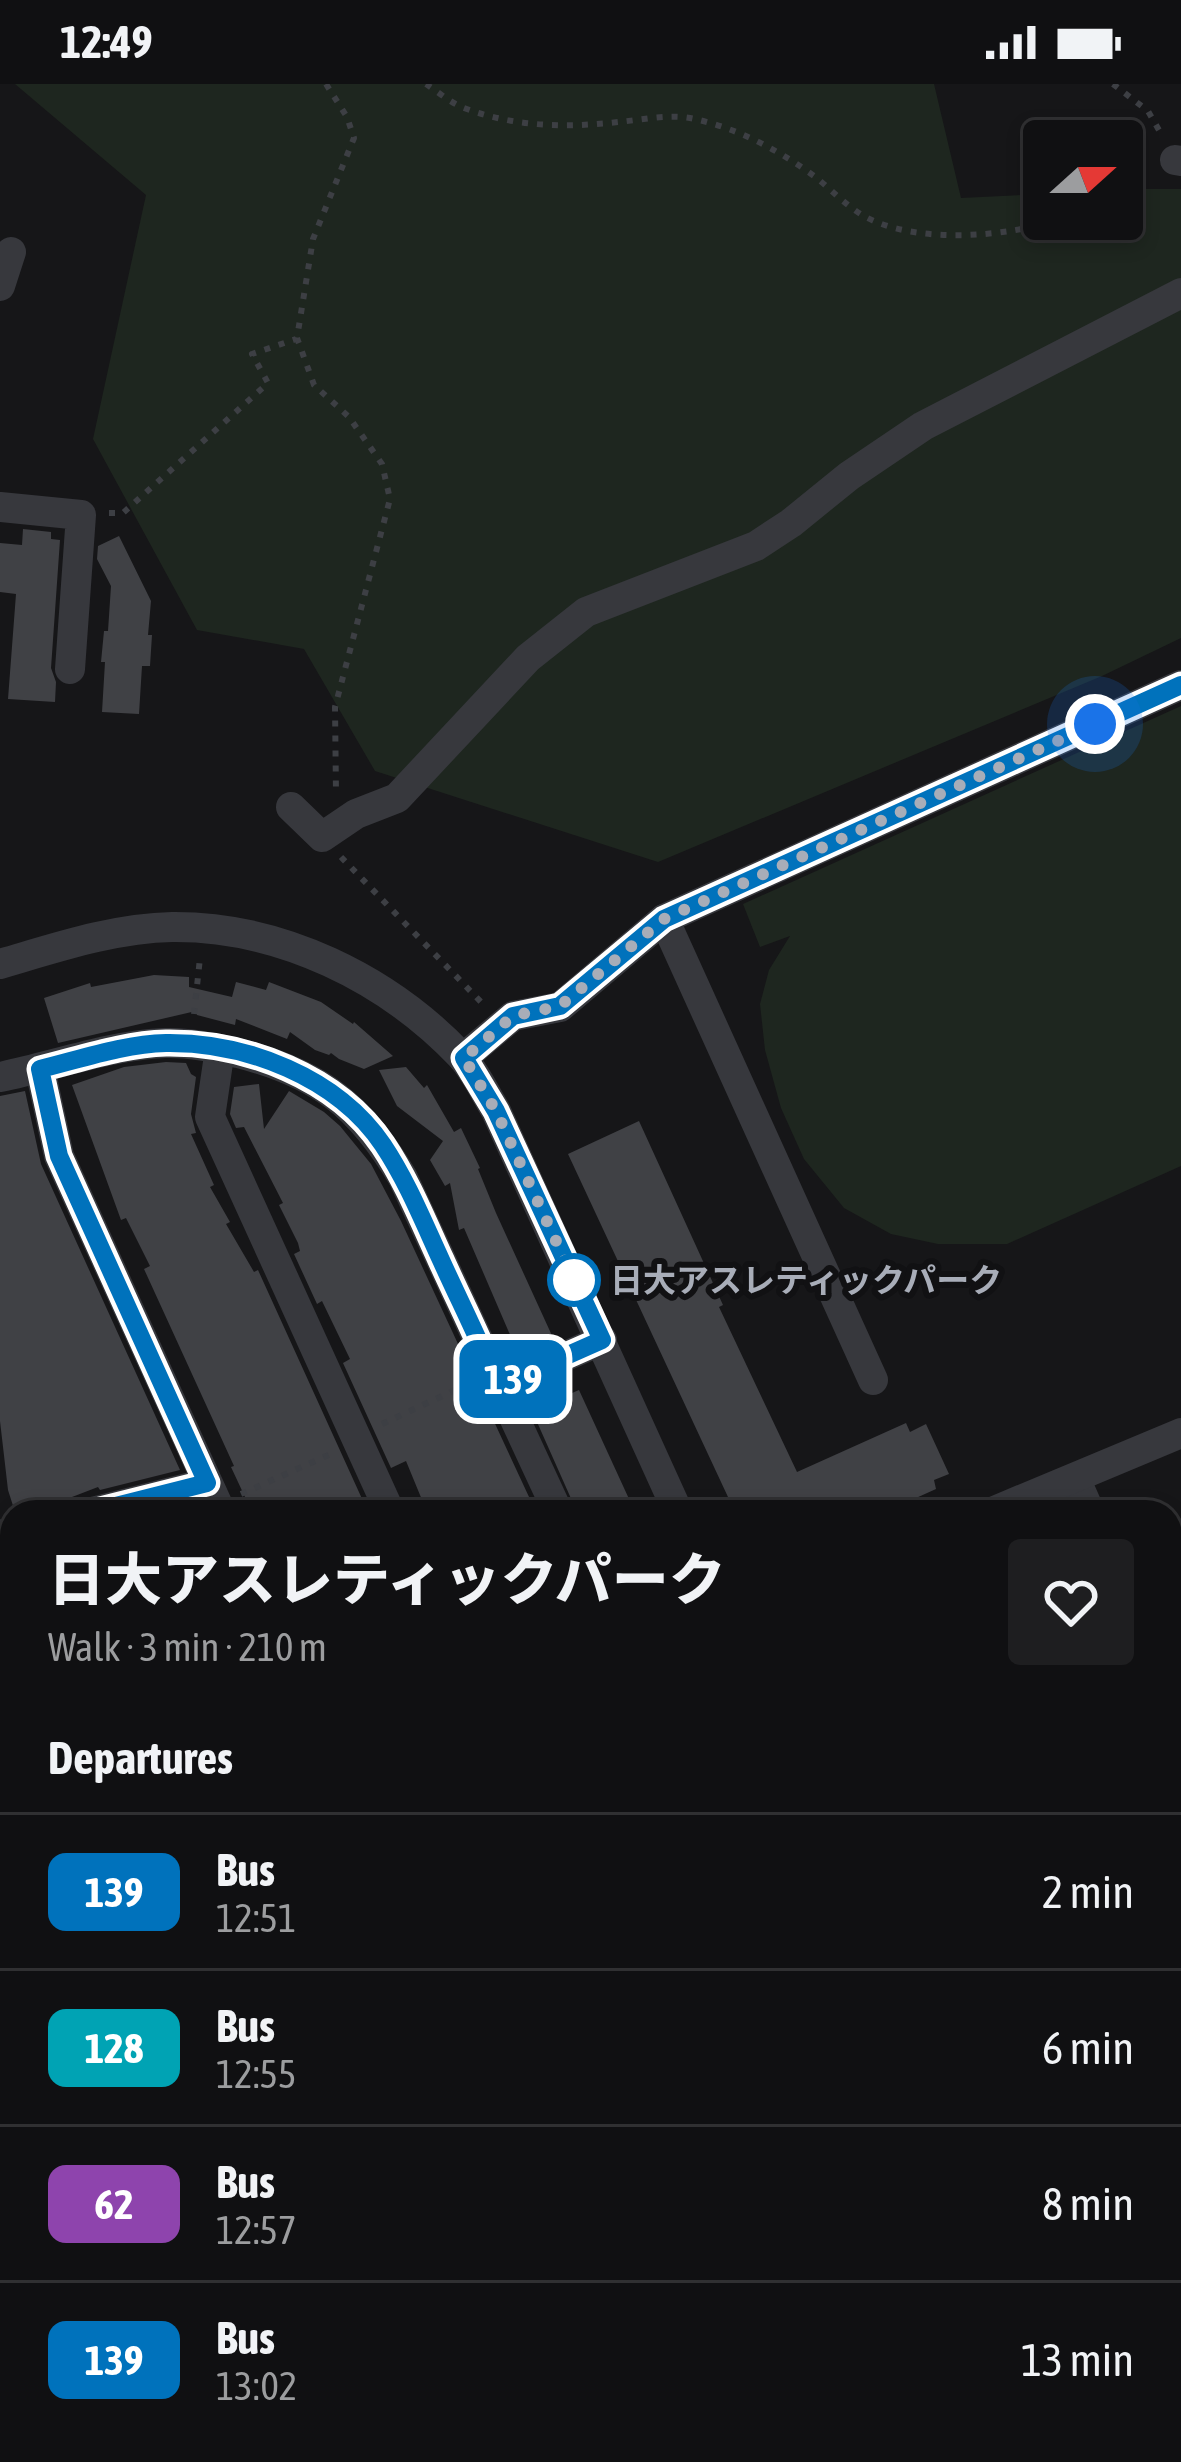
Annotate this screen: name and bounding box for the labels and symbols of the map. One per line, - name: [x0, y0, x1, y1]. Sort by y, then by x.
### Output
- north arrow: [1023, 120, 1143, 240]
- your location: [1065, 694, 1125, 754]
- marker: 日大アスレティックパーク: [549, 1255, 599, 1305]
- place label: 日大アスレティックパーク: [610, 1261, 1002, 1299]
- line badge: 139: [444, 1340, 582, 1418]

